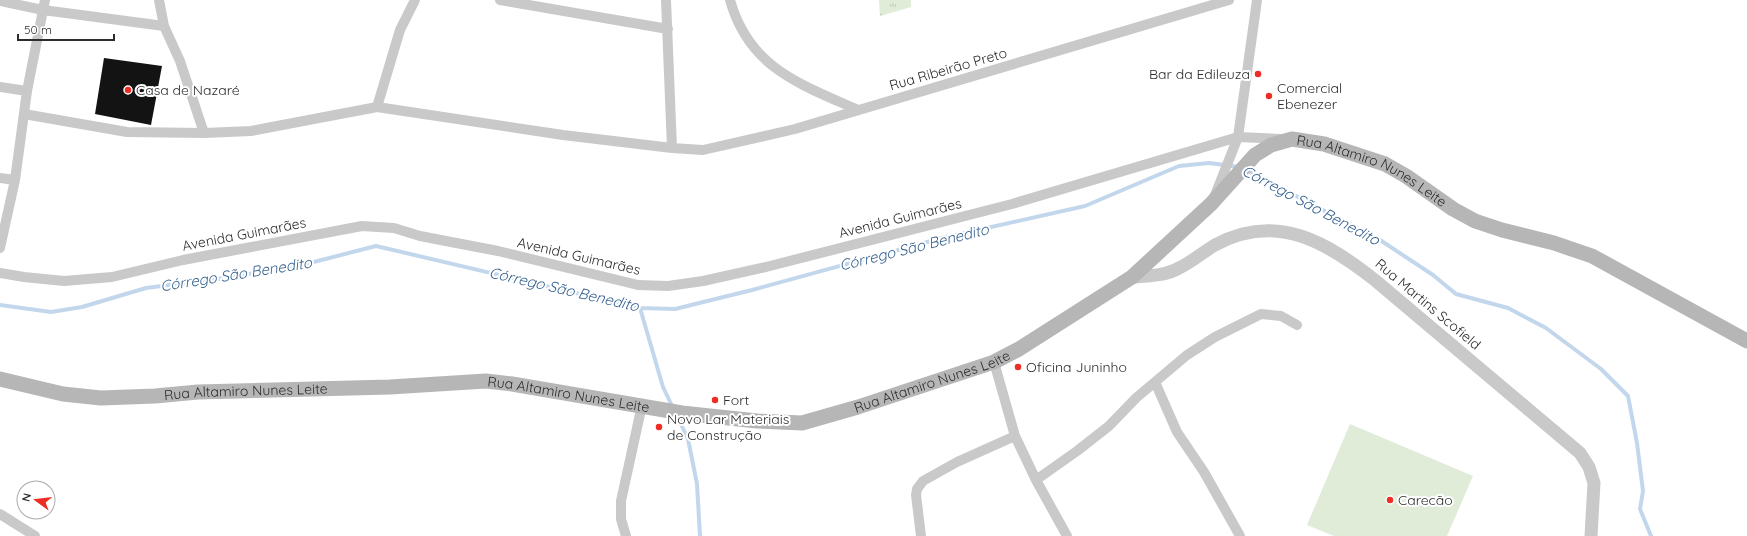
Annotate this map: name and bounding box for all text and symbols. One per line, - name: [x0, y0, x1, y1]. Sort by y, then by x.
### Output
- scale bar: [18, 16, 114, 42]
- text: 50 m: [24, 22, 52, 37]
- street label: Rua Ribeirão Preto: [887, 44, 1009, 94]
- place label: Bar da Edileuza: [1149, 65, 1250, 83]
- marker: Bar da Edileuza: [1253, 69, 1263, 79]
- place label: Comercial Ebenezer: [1277, 79, 1342, 113]
- place label: Casa de Nazaré: [136, 81, 240, 99]
- marker: Casa de Nazaré: [123, 85, 133, 95]
- marker: Comercial Ebenezer: [1264, 91, 1274, 101]
- street label: Rua Altamiro Nunes Leite: [1295, 131, 1450, 211]
- water label: Córrego São Benedito: [1239, 161, 1384, 250]
- street label: Avenida Guimarães: [837, 194, 963, 242]
- street label: Avenida Guimarães: [180, 213, 308, 255]
- water label: Córrego São Benedito: [837, 219, 991, 275]
- street label: Avenida Guimarães: [516, 233, 642, 279]
- water label: Córrego São Benedito: [159, 252, 314, 295]
- street label: Rua Martins Scofield: [1372, 255, 1484, 353]
- water label: Córrego São Benedito: [487, 263, 642, 316]
- street label: Rua Altamiro Nunes Leite: [852, 346, 1013, 417]
- place label: Oficina Juninho: [1026, 358, 1127, 376]
- marker: Oficina Juninho: [1013, 362, 1023, 372]
- street label: Rua Altamiro Nunes Leite: [487, 372, 651, 416]
- street label: Rua Altamiro Nunes Leite: [163, 380, 328, 404]
- place label: Fort: [723, 391, 750, 409]
- marker: Fort: [710, 395, 720, 405]
- place label: Novo Lar Materiais de Construção: [667, 410, 789, 444]
- marker: Novo Lar Materiais de Construção: [654, 422, 664, 432]
- north arrow: [16, 480, 56, 520]
- place label: Carecão: [1398, 491, 1453, 509]
- text: N: [19, 492, 34, 503]
- marker: Carecão: [1385, 495, 1395, 505]

